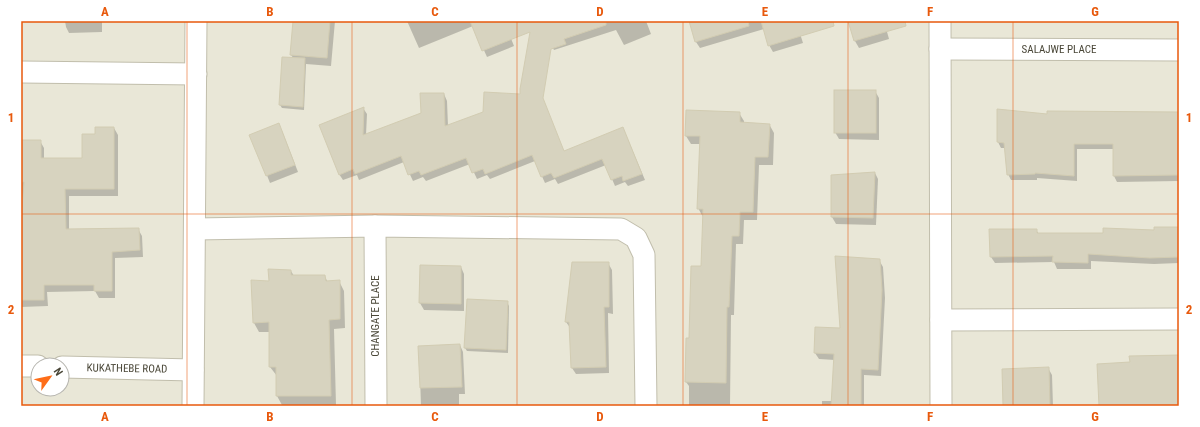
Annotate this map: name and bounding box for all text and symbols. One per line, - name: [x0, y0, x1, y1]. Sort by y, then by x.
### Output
- text: A: [101, 4, 109, 19]
- text: B: [266, 4, 274, 19]
- text: C: [431, 4, 439, 19]
- text: D: [596, 4, 604, 19]
- text: E: [762, 4, 769, 19]
- text: F: [927, 4, 933, 19]
- text: G: [1091, 4, 1099, 19]
- street label: SALAJWE PLACE: [1022, 43, 1097, 56]
- text: 1: [8, 110, 14, 125]
- text: 1: [1186, 110, 1192, 125]
- street label: CHANGATE PLACE: [369, 275, 382, 357]
- text: 2: [8, 302, 15, 317]
- text: 2: [1186, 302, 1193, 317]
- north arrow: [30, 357, 70, 397]
- street label: KUKATHEBE ROAD: [86, 361, 168, 376]
- text: N: [51, 365, 65, 378]
- text: A: [101, 409, 109, 424]
- text: B: [266, 409, 274, 424]
- text: C: [431, 409, 439, 424]
- text: D: [596, 409, 604, 424]
- text: E: [762, 409, 769, 424]
- text: F: [927, 409, 933, 424]
- text: G: [1091, 409, 1099, 424]

